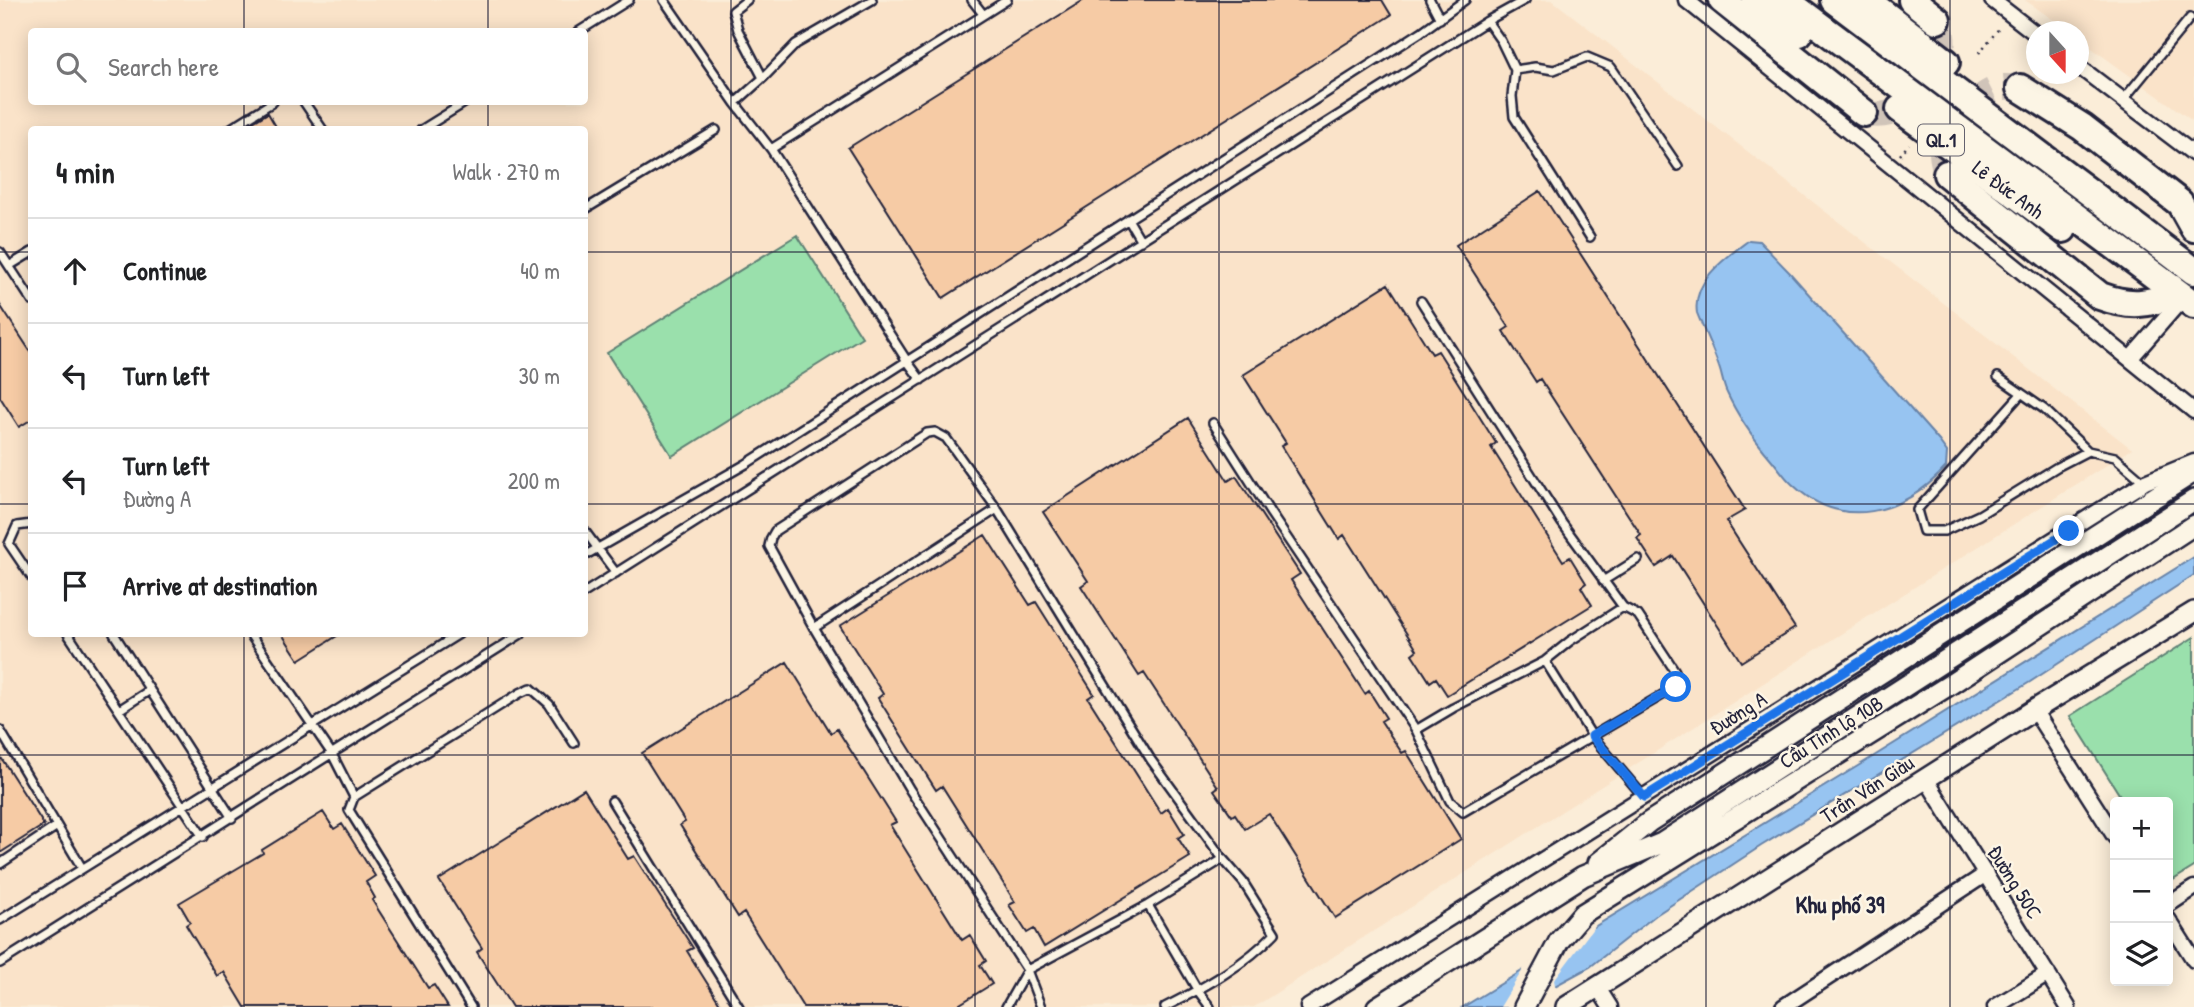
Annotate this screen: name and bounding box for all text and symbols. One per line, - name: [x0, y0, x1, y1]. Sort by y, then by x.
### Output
- north arrow: [2026, 21, 2089, 84]
- search box: [28, 28, 588, 105]
- icon: search: [52, 48, 90, 86]
- text: Search here: [108, 49, 219, 84]
- road number: QL.1: [1918, 124, 1964, 156]
- text: 4 min: [56, 152, 115, 192]
- street label: Lê Đức Anh: [1967, 153, 2051, 225]
- text: Walk · 270 m: [453, 156, 560, 187]
- icon: ahead: [56, 252, 94, 290]
- text: Continue: [123, 253, 207, 288]
- text: 40 m: [520, 255, 560, 286]
- icon: left: [56, 357, 94, 395]
- text: Turn left: [123, 358, 209, 393]
- text: 30 m: [518, 360, 560, 391]
- text: Turn left: [123, 448, 209, 483]
- icon: left: [56, 462, 94, 500]
- text: 200 m: [508, 465, 560, 496]
- text: Đường A: [123, 483, 191, 514]
- route end: [2053, 515, 2084, 546]
- icon: arrive: [56, 567, 94, 605]
- text: Arrive at destination: [123, 568, 318, 603]
- route start: [1660, 671, 1691, 702]
- street label: Đường A: [1704, 684, 1772, 742]
- street label: Cầu Tỉnh lộ 10B: [1774, 689, 1888, 775]
- street label: Trần Văn Giàu: [1815, 748, 1920, 830]
- map controls: [2110, 797, 2173, 986]
- button: +: [2110, 797, 2173, 860]
- street label: Đường 50C: [1981, 840, 2049, 924]
- button: −: [2110, 860, 2173, 923]
- district label: Khu phố 39: [1796, 889, 1885, 921]
- button: layers: [2110, 923, 2173, 986]

